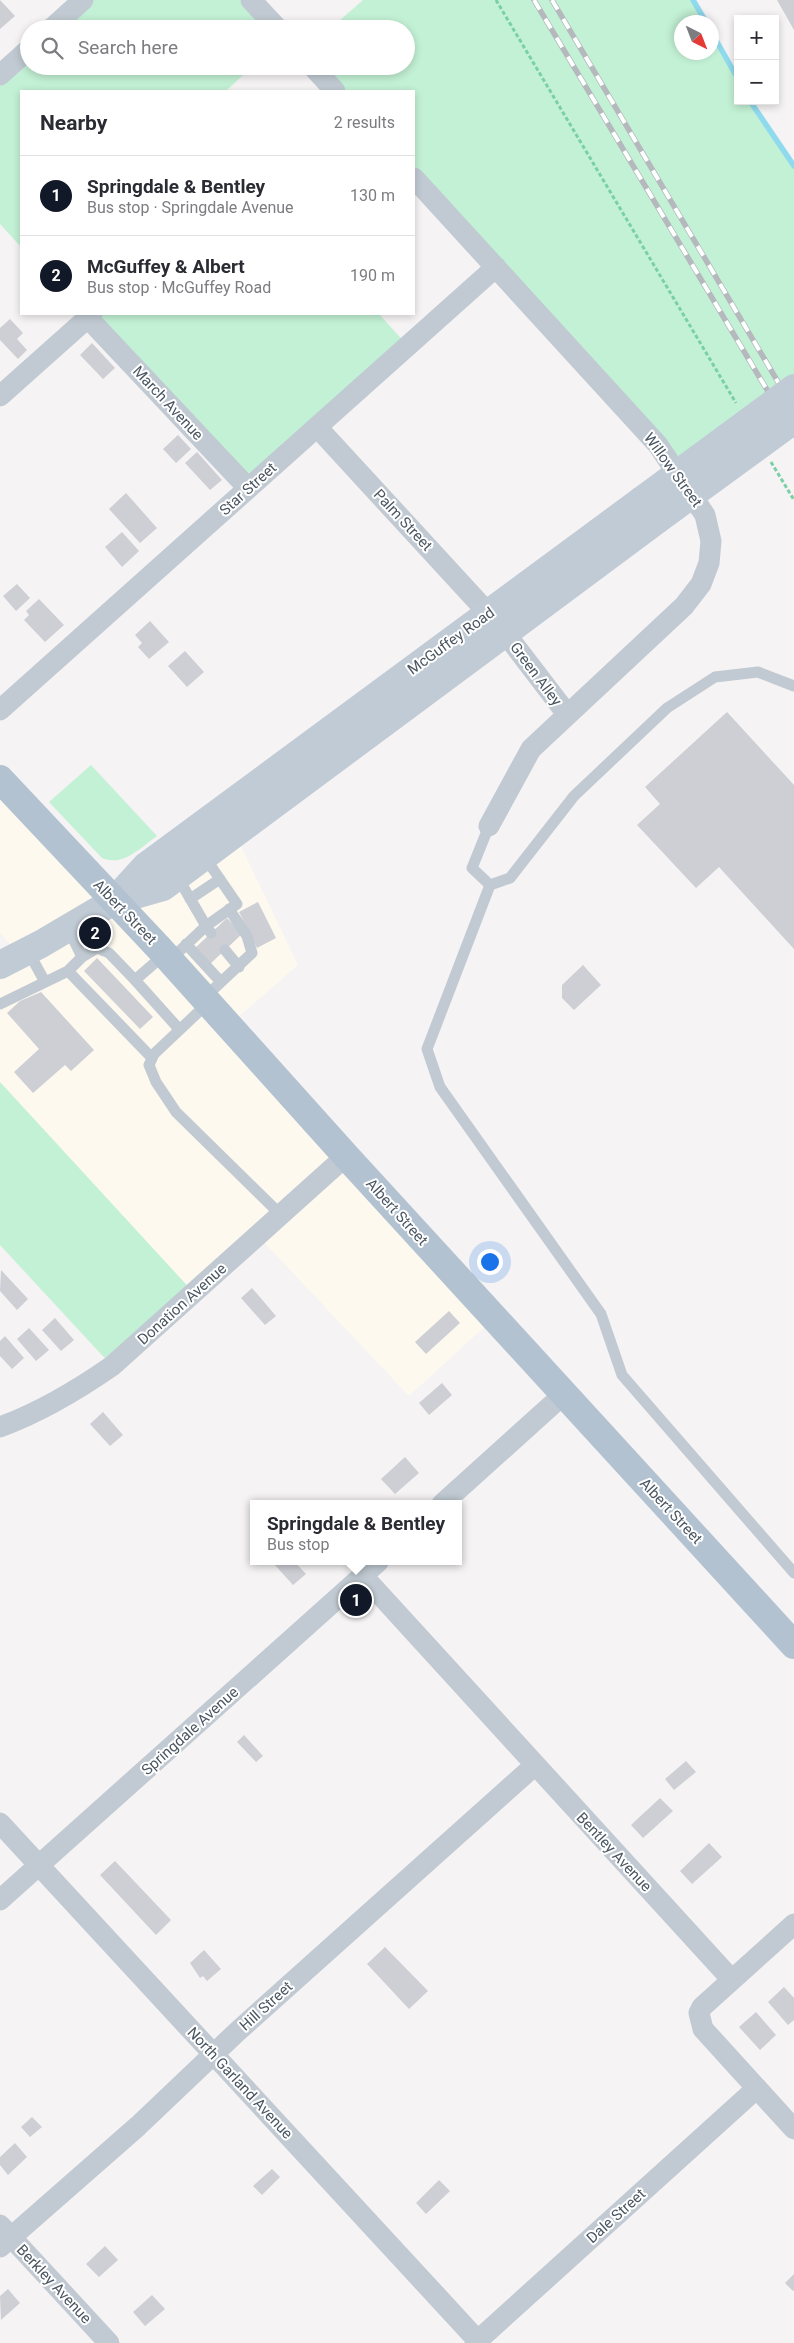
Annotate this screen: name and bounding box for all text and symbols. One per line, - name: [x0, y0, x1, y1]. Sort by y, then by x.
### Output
- north arrow: [674, 15, 719, 60]
- map controls: [734, 15, 779, 105]
- button: +: [734, 15, 779, 60]
- search box: [20, 20, 415, 75]
- icon: search: [38, 34, 66, 62]
- text: Search here: [78, 36, 178, 59]
- button: −: [734, 60, 779, 105]
- text: Nearby: [40, 111, 107, 135]
- text: 2 results: [334, 113, 395, 132]
- text: Springdale & Bentley: [87, 175, 265, 198]
- text: 1: [51, 186, 61, 205]
- text: 130 m: [350, 186, 395, 205]
- text: Bus stop · Springdale Avenue: [87, 198, 294, 217]
- text: McGuffey & Albert: [87, 255, 245, 278]
- text: 2: [51, 266, 61, 285]
- text: 190 m: [350, 266, 395, 285]
- text: Bus stop · McGuffey Road: [87, 278, 271, 297]
- street label: March Avenue: [129, 362, 207, 444]
- street label: Willow Street: [640, 429, 706, 511]
- street label: Star Street: [216, 459, 280, 519]
- street label: Palm Street: [370, 485, 436, 555]
- street label: McGuffey Road: [404, 604, 498, 678]
- street label: Green Alley: [506, 639, 566, 709]
- street label: Albert Street: [90, 876, 161, 948]
- pin: 2: [79, 914, 111, 952]
- street label: Albert Street: [362, 1175, 432, 1249]
- your location: [477, 1249, 503, 1275]
- street label: Donation Avenue: [134, 1259, 230, 1348]
- street label: Albert Street: [636, 1474, 706, 1548]
- popup: [250, 1500, 462, 1565]
- text: Springdale & Bentley: [267, 1512, 445, 1535]
- text: Bus stop: [267, 1535, 329, 1554]
- pin: 1: [340, 1581, 372, 1619]
- street label: Springdale Avenue: [138, 1683, 242, 1779]
- street label: Bentley Avenue: [573, 1809, 655, 1895]
- street label: Hill Street: [236, 1978, 296, 2034]
- street label: North Garland Avenue: [184, 2023, 297, 2143]
- street label: Dale Street: [583, 2185, 649, 2247]
- street label: Berkley Avenue: [13, 2241, 95, 2327]

